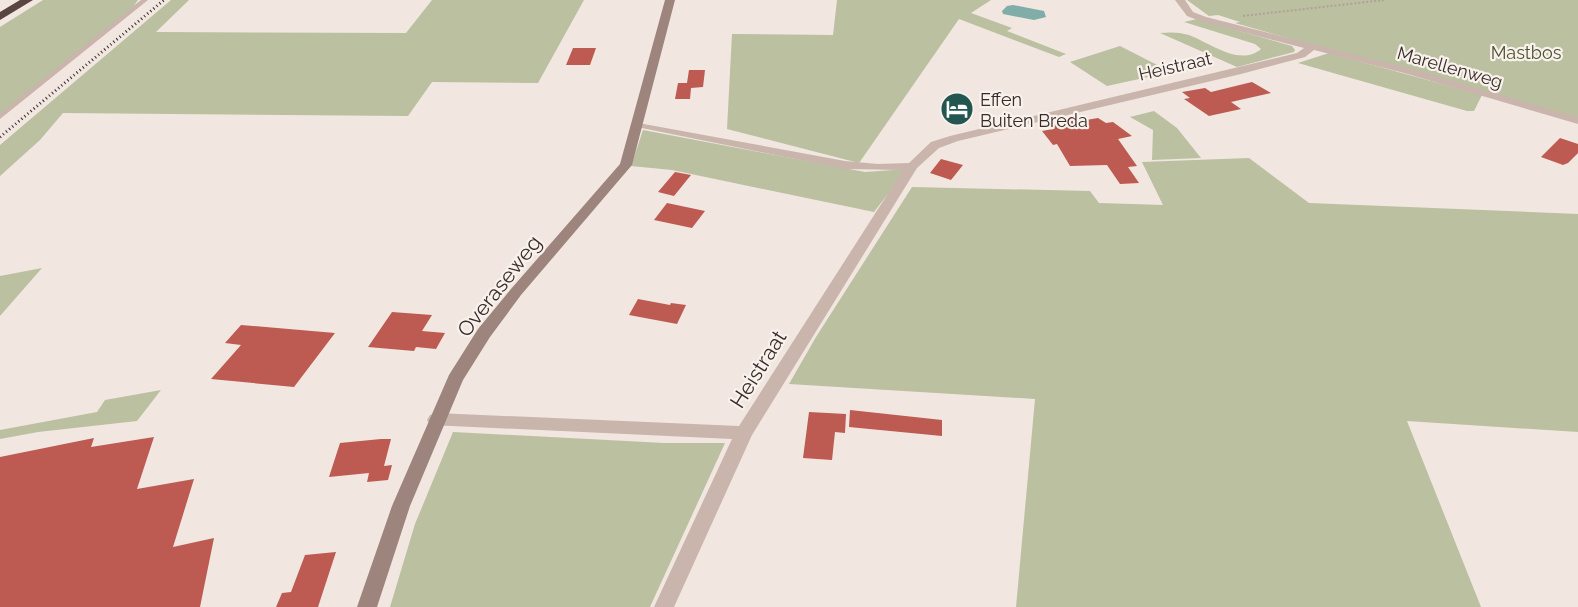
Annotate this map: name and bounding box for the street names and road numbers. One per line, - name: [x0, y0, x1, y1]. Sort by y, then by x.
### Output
- street label: Marellenweg: [1395, 42, 1505, 92]
- street label: Heistraat: [1136, 47, 1214, 85]
- street label: Overaseweg: [452, 230, 546, 342]
- street label: Heistraat: [724, 326, 792, 412]

